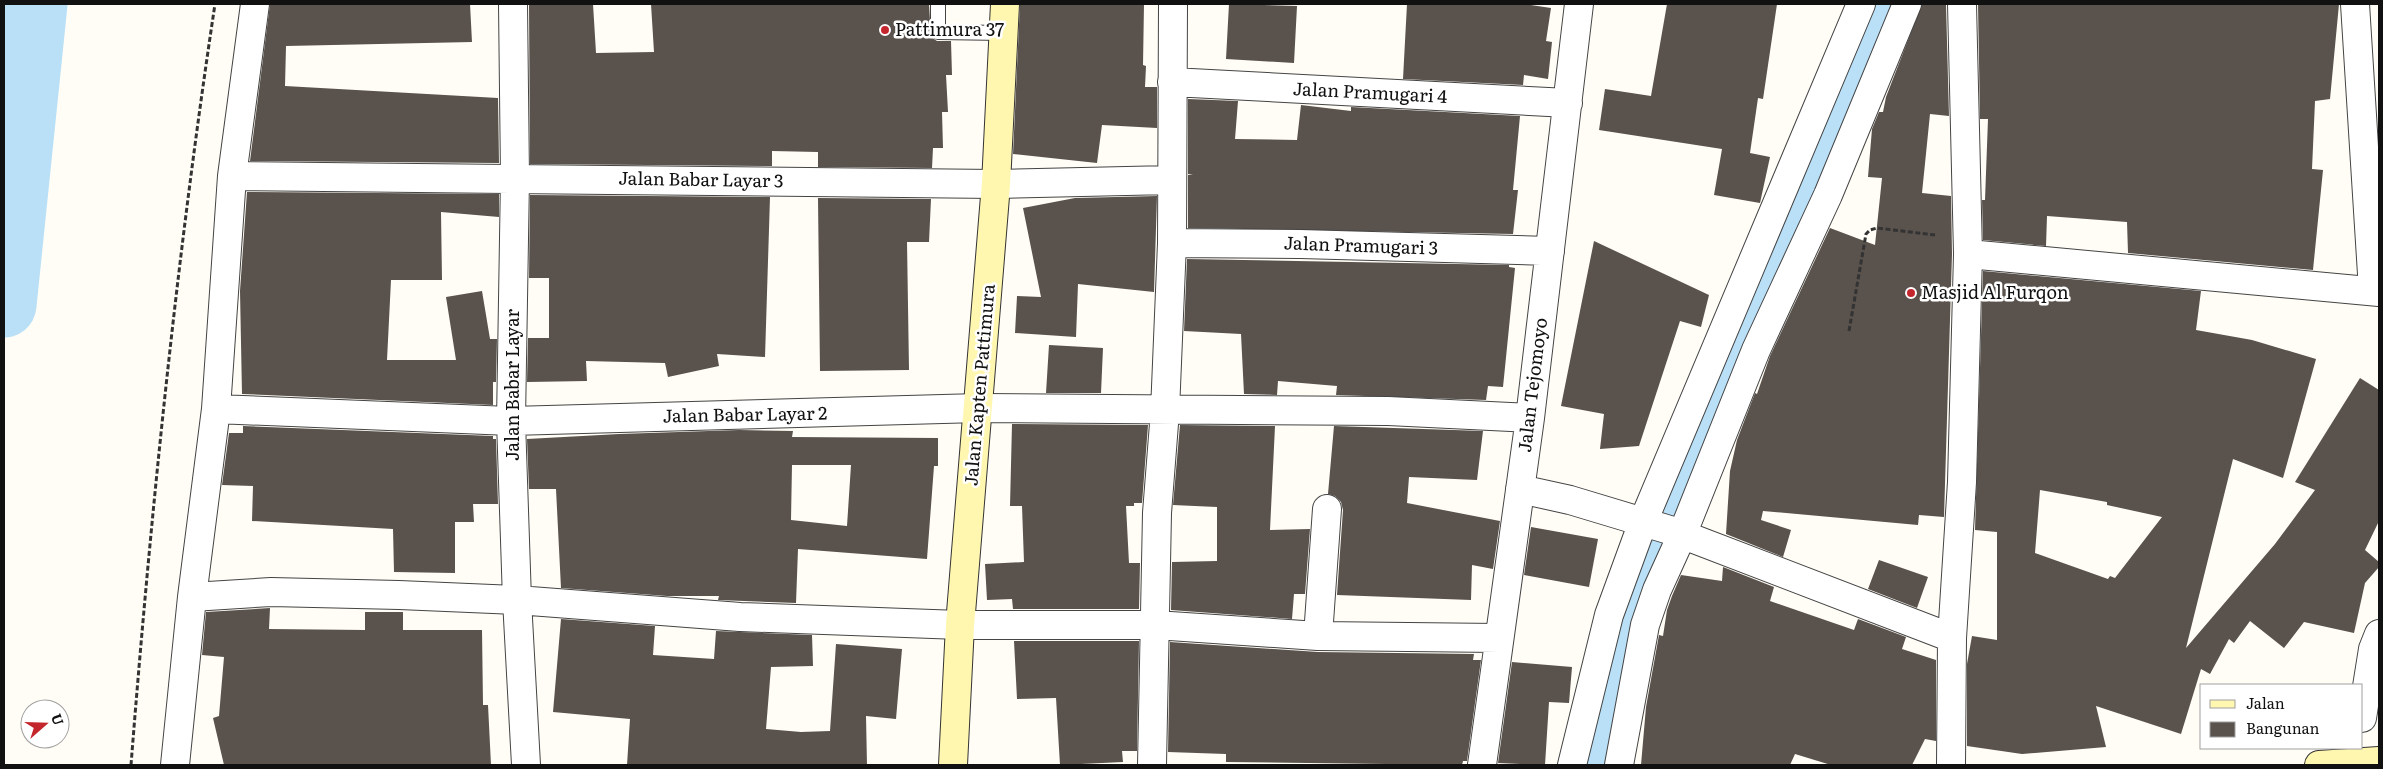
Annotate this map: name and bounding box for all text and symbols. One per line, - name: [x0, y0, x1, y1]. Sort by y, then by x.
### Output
- place label: Pattimura 37: [895, 15, 1004, 42]
- marker: Pattimura 37: [879, 24, 891, 36]
- street label: Jalan Pramugari 4: [1292, 74, 1448, 109]
- street label: Jalan Babar Layar 3: [618, 164, 784, 193]
- street label: Jalan Pramugari 3: [1283, 228, 1439, 261]
- place label: Masjid Al Furqon: [1921, 278, 2069, 305]
- street label: Jalan Kapten Pattimura: [956, 282, 1001, 487]
- marker: Masjid Al Furqon: [1905, 287, 1917, 299]
- street label: Jalan Babar Layar: [498, 309, 525, 461]
- street label: Jalan Tejomoyo: [1510, 316, 1553, 454]
- street label: Jalan Babar Layar 2: [662, 399, 828, 428]
- legend: [2200, 684, 2363, 749]
- text: Jalan: [2246, 691, 2285, 714]
- north arrow: [20, 699, 70, 749]
- text: U: [47, 711, 69, 728]
- text: Bangunan: [2246, 716, 2320, 739]

